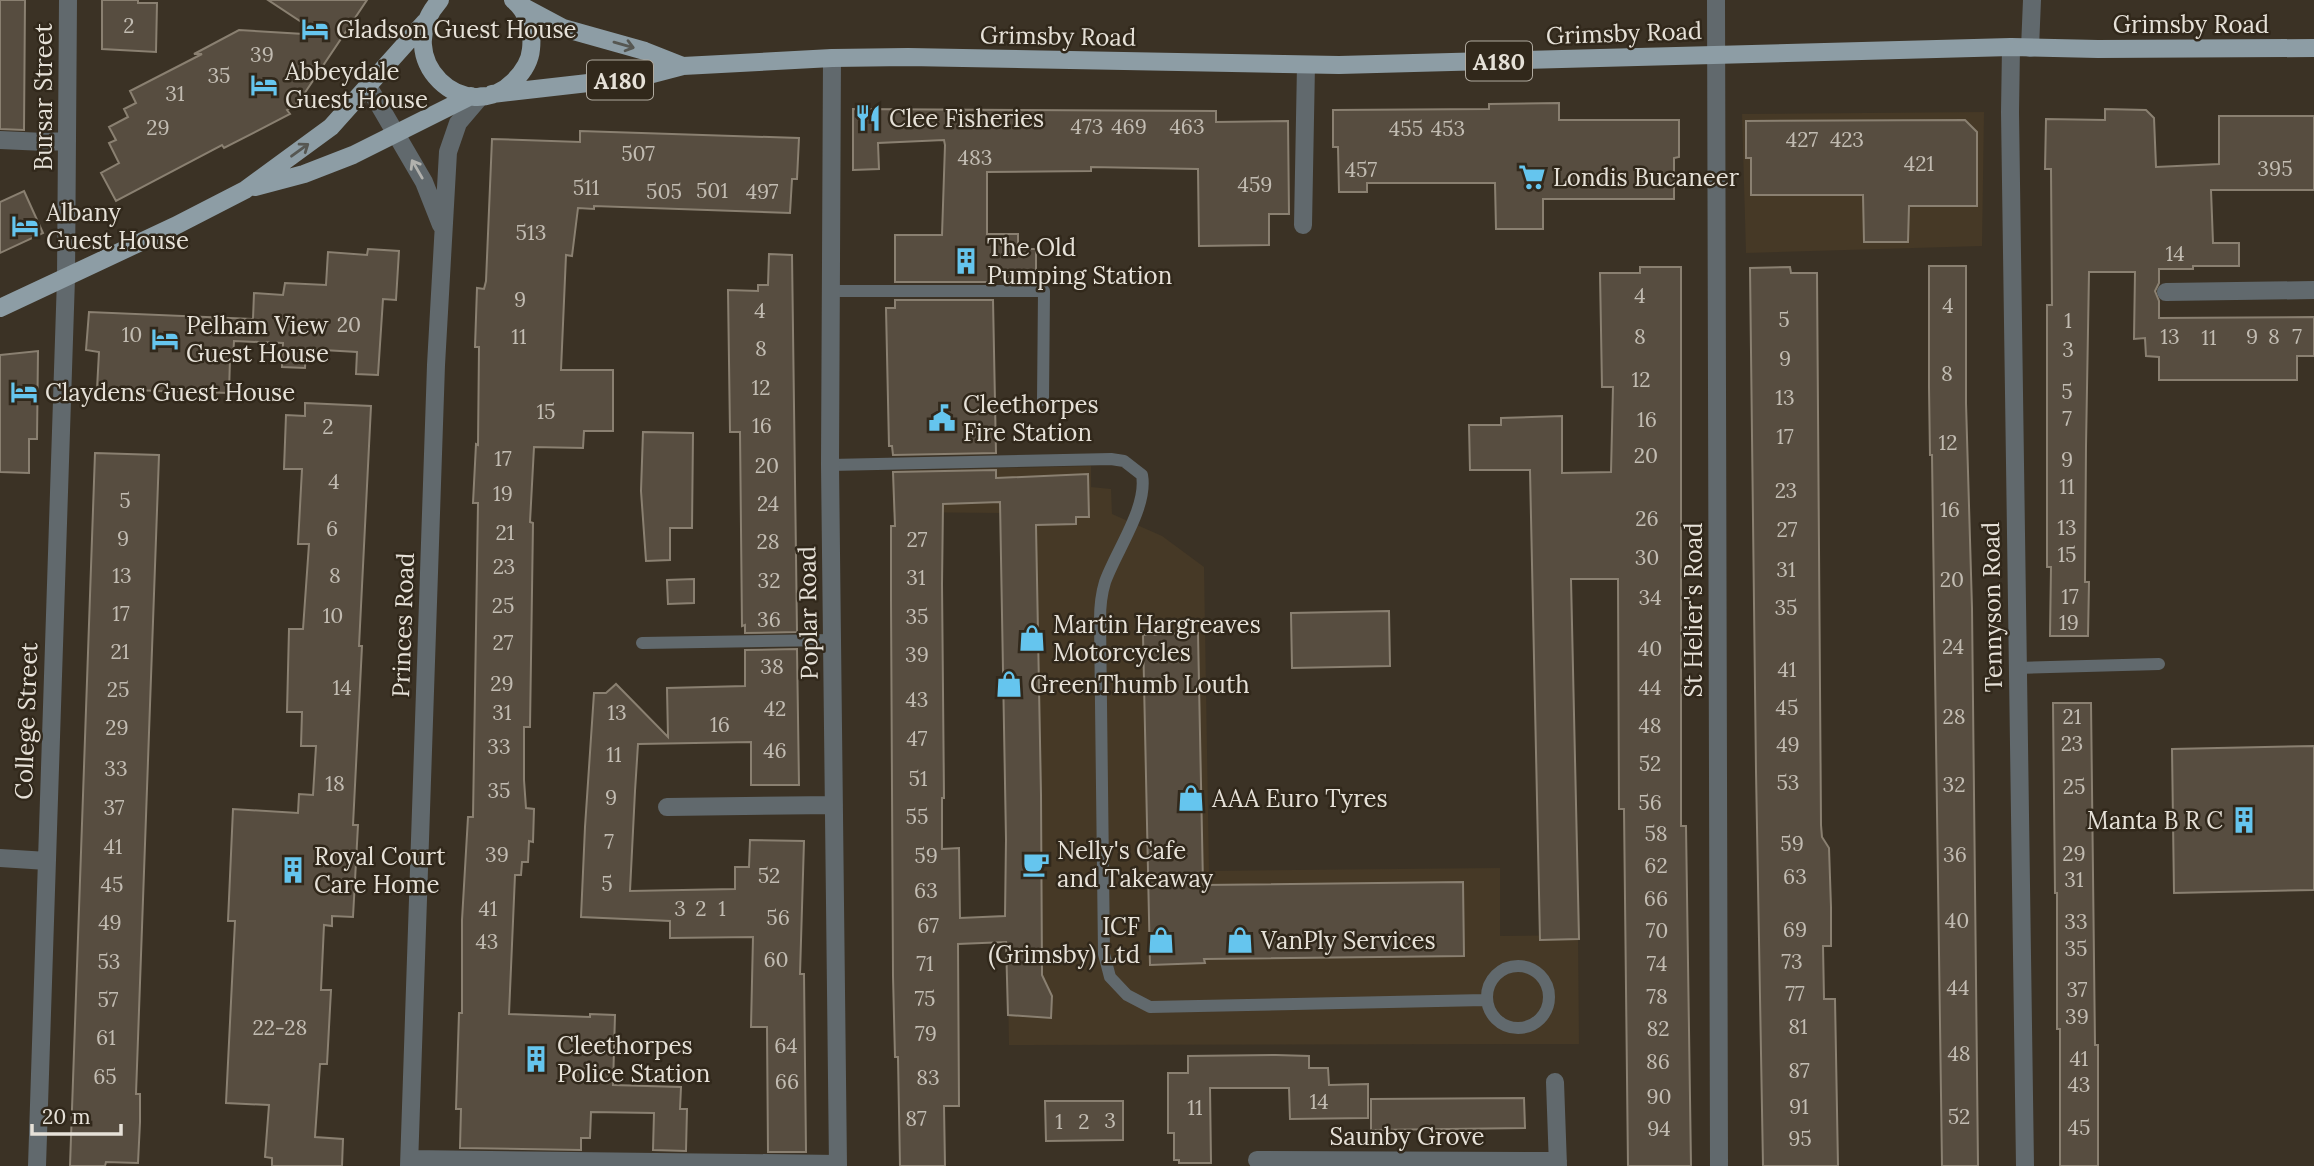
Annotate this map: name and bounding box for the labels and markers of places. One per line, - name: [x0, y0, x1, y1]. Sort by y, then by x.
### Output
- hotel icon: Gladson Guest House: [300, 14, 330, 44]
- place label: Gladson Guest House: [336, 14, 577, 45]
- place label: Abbeydale Guest House: [284, 56, 428, 115]
- hotel icon: Abbeydale Guest House: [249, 70, 279, 100]
- restaurant icon: Clee Fisheries: [853, 103, 883, 133]
- place label: Clee Fisheries: [889, 103, 1044, 134]
- supermarket icon: Londis Bucaneer: [1517, 162, 1547, 192]
- place label: Londis Bucaneer: [1553, 162, 1740, 193]
- place label: Albany Guest House: [45, 197, 189, 256]
- hotel icon: Albany Guest House: [10, 211, 40, 241]
- place label: The Old Pumping Station: [987, 232, 1172, 291]
- building icon: The Old Pumping Station: [951, 246, 981, 276]
- place label: Pelham View Guest House: [186, 310, 329, 369]
- hotel icon: Pelham View Guest House: [150, 324, 180, 354]
- hotel icon: Claydens Guest House: [9, 377, 39, 407]
- place label: Claydens Guest House: [45, 377, 295, 408]
- place label: Cleethorpes Fire Station: [963, 389, 1099, 448]
- public building icon: Cleethorpes Fire Station: [927, 403, 957, 433]
- place label: Martin Hargreaves Motorcycles: [1053, 609, 1261, 668]
- shop icon: Martin Hargreaves Motorcycles: [1017, 623, 1047, 653]
- shop icon: GreenThumb Louth: [994, 669, 1024, 699]
- place label: GreenThumb Louth: [1030, 669, 1250, 700]
- shop icon: AAA Euro Tyres: [1176, 783, 1206, 813]
- place label: AAA Euro Tyres: [1211, 783, 1388, 814]
- place label: Manta B R C: [2087, 805, 2223, 836]
- building icon: Manta B R C: [2229, 805, 2259, 835]
- place label: Nelly's Cafe and Takeaway: [1057, 835, 1214, 894]
- place label: Royal Court Care Home: [314, 841, 446, 900]
- cafe icon: Nelly's Cafe and Takeaway: [1021, 849, 1051, 879]
- building icon: Royal Court Care Home: [278, 855, 308, 885]
- place label: ICF (Grimsby) Ltd: [988, 911, 1140, 970]
- shop icon: ICF (Grimsby) Ltd: [1146, 925, 1176, 955]
- shop icon: VanPly Services: [1225, 925, 1255, 955]
- place label: VanPly Services: [1260, 925, 1436, 956]
- place label: Cleethorpes Police Station: [557, 1030, 710, 1089]
- building icon: Cleethorpes Police Station: [521, 1044, 551, 1074]

